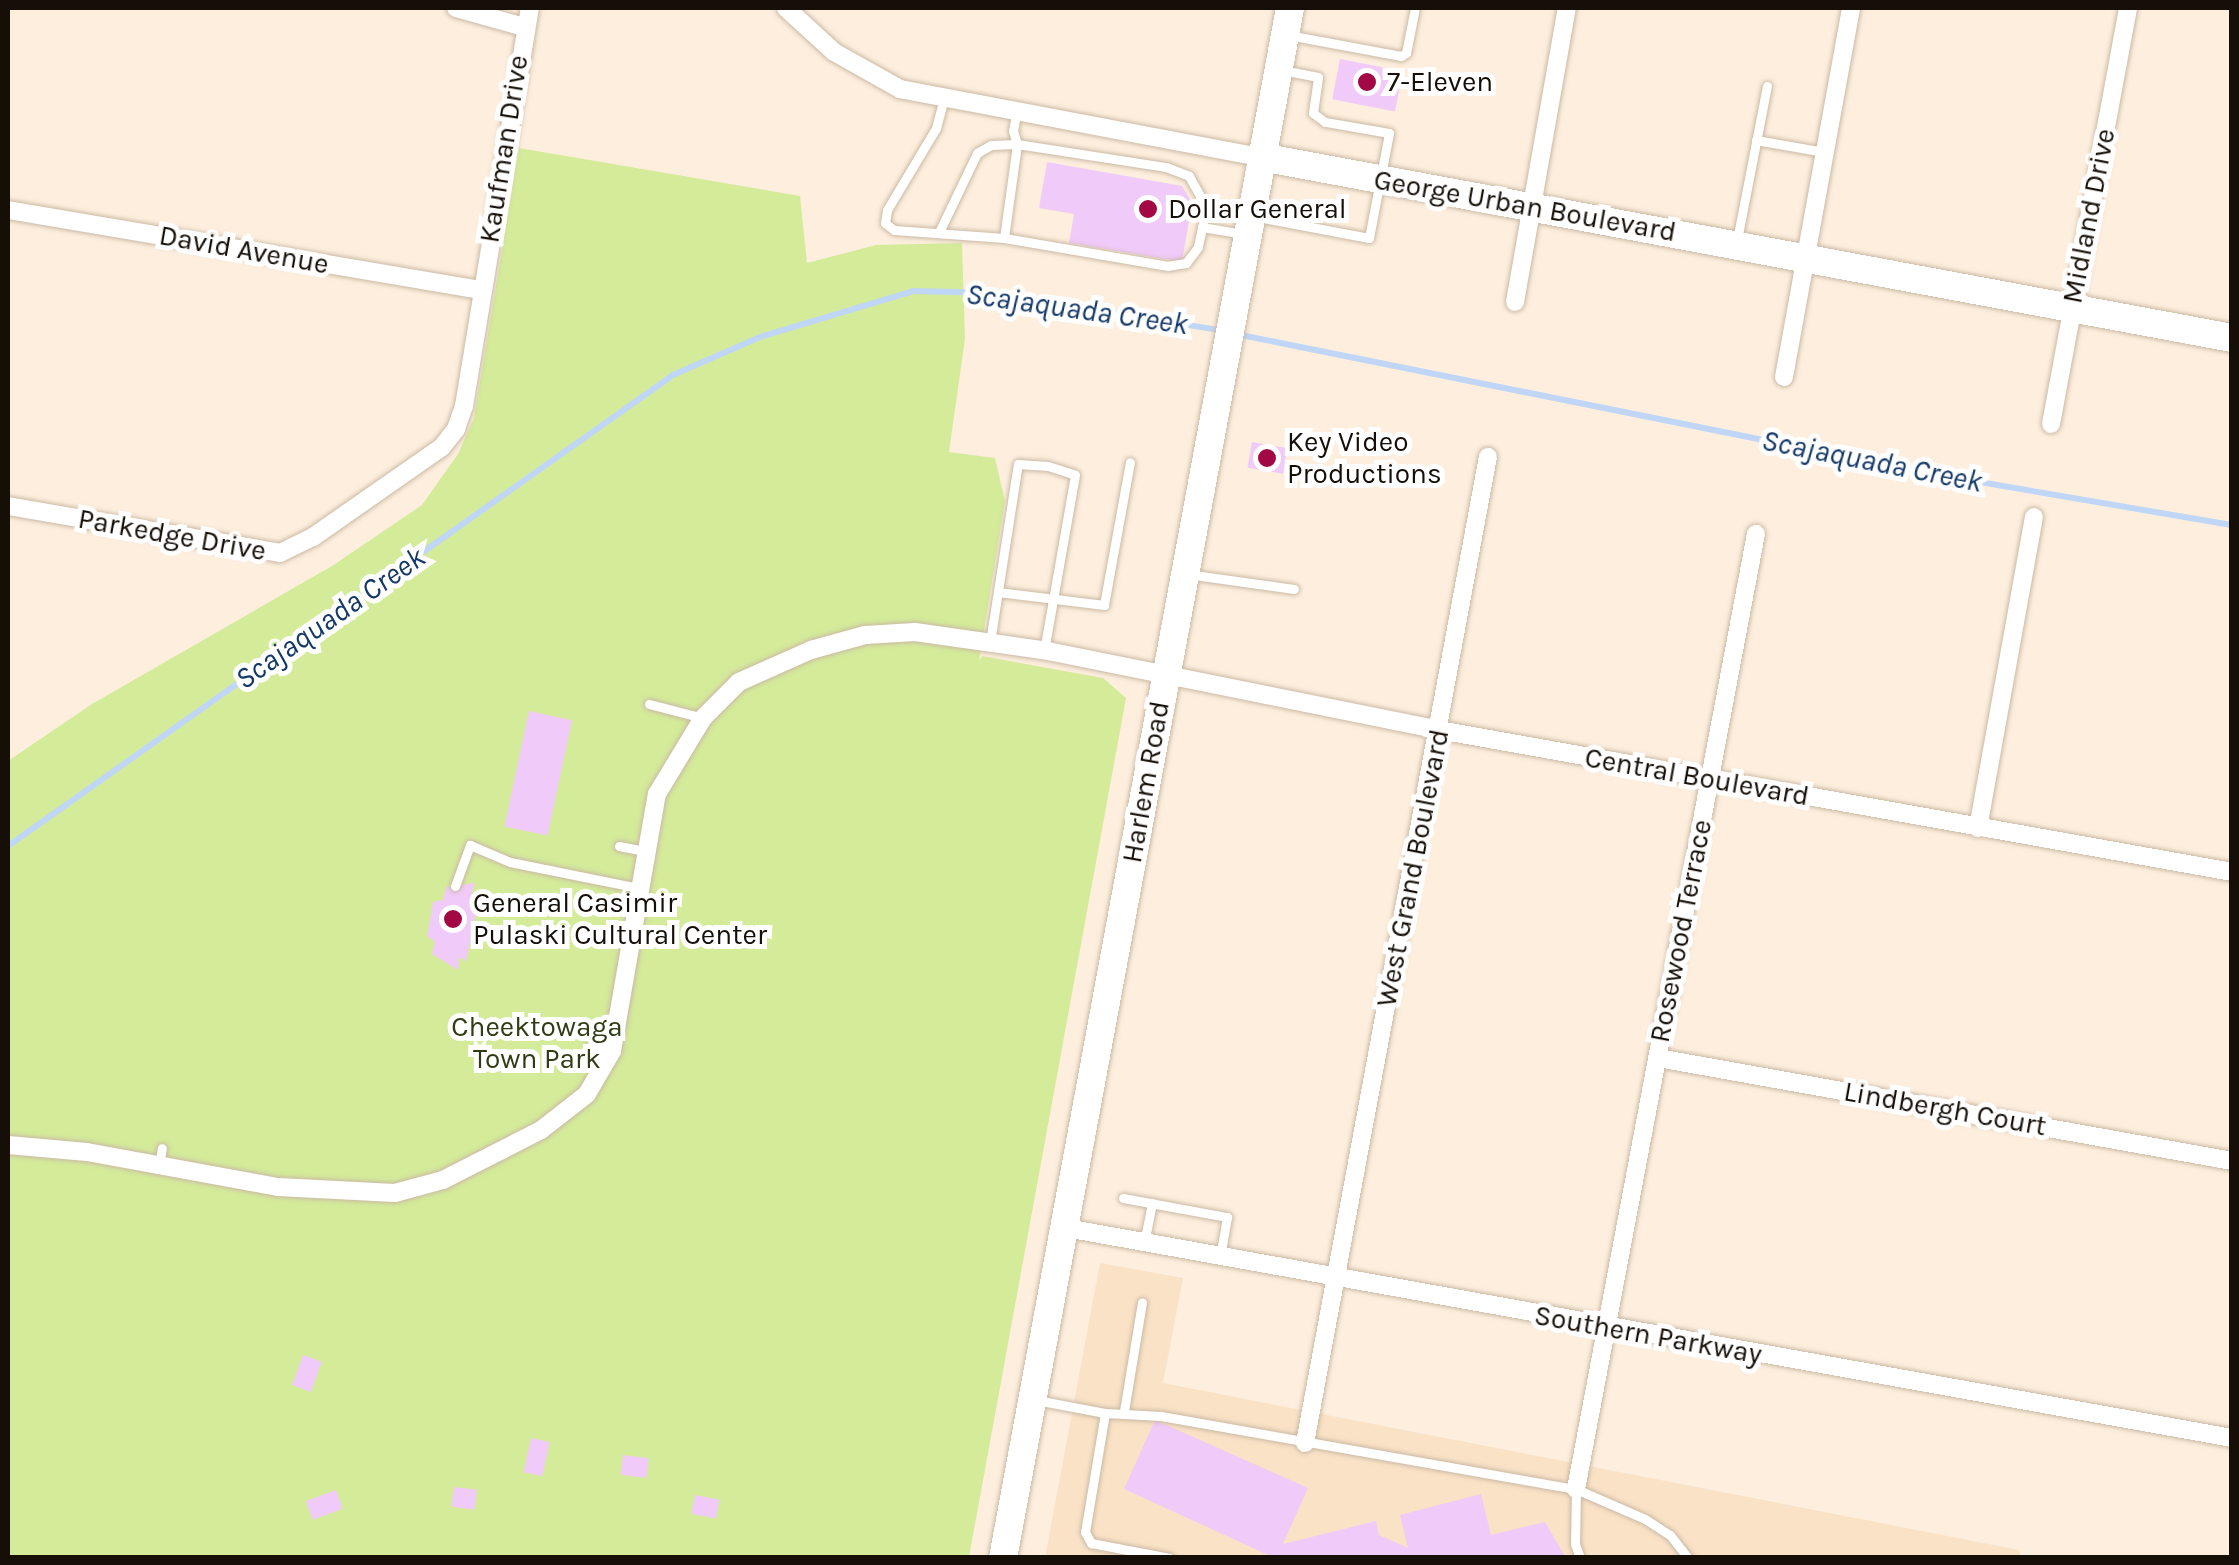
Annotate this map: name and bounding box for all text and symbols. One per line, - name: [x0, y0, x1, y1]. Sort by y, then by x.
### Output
- street label: Kaufman Drive: [473, 53, 535, 245]
- place label: 7-Eleven: [1387, 65, 1493, 99]
- marker: 7-Eleven: [1356, 71, 1378, 93]
- street label: Midland Drive: [2056, 126, 2122, 306]
- street label: George Urban Boulevard: [1371, 163, 1679, 249]
- place label: Dollar General: [1168, 192, 1347, 226]
- marker: Dollar General: [1137, 198, 1159, 220]
- street label: David Avenue: [157, 219, 331, 281]
- water label: Scajaquada Creek: [964, 276, 1190, 342]
- water label: Scajaquada Creek: [1759, 422, 1985, 500]
- place label: Key Video Productions: [1287, 425, 1442, 491]
- marker: Key Video Productions: [1256, 447, 1278, 469]
- street label: Parkedge Drive: [76, 502, 268, 568]
- water label: Scajaquada Creek: [228, 539, 432, 697]
- street label: Harlem Road: [1115, 698, 1177, 866]
- street label: West Grand Boulevard: [1370, 726, 1456, 1010]
- street label: Central Boulevard: [1582, 741, 1812, 813]
- street label: Rosewood Terrace: [1643, 817, 1719, 1045]
- place label: General Casimir Pulaski Cultural Center: [473, 886, 767, 952]
- marker: General Casimir Pulaski Cultural Center: [442, 908, 464, 930]
- park label: Cheektowaga Town Park: [451, 1010, 623, 1076]
- street label: Lindbergh Court: [1841, 1075, 2049, 1143]
- street label: Southern Parkway: [1532, 1298, 1764, 1372]

